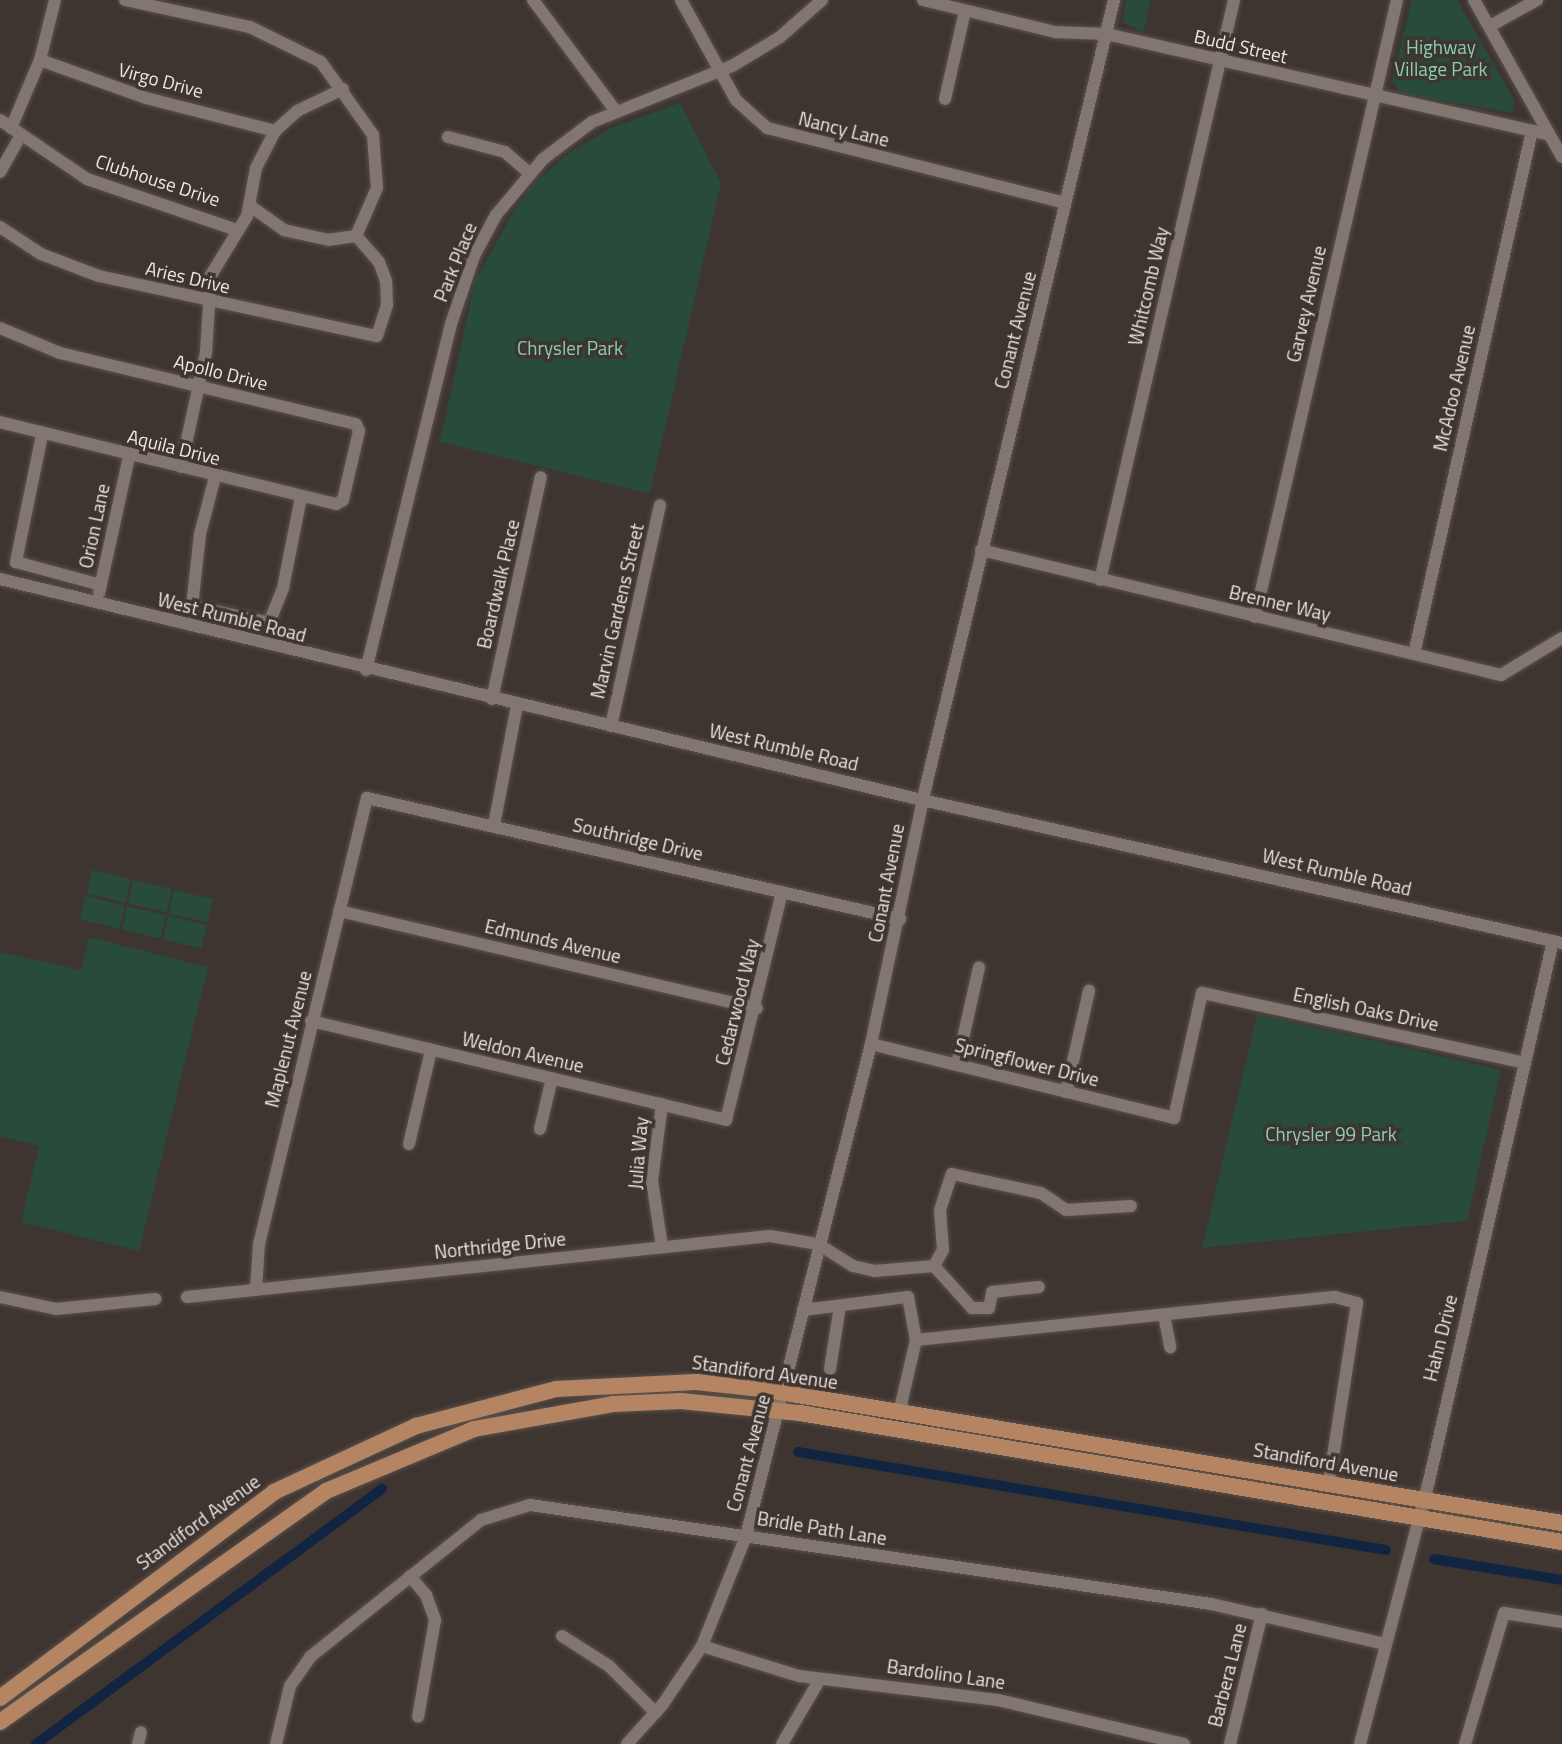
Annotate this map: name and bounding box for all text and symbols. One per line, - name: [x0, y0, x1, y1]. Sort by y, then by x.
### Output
- street label: Budd Street: [1192, 24, 1290, 68]
- park label: Highway Village Park: [1394, 36, 1488, 80]
- street label: Virgo Drive: [116, 58, 206, 102]
- street label: Nancy Lane: [796, 107, 892, 151]
- street label: Clubhouse Drive: [93, 149, 223, 211]
- street label: Park Place: [429, 219, 481, 305]
- street label: Whitcomb Way: [1123, 224, 1173, 348]
- street label: Garvey Avenue: [1282, 243, 1330, 365]
- street label: Aries Drive: [143, 256, 233, 298]
- street label: Conant Avenue: [989, 269, 1041, 391]
- street label: McAdoo Avenue: [1428, 323, 1480, 453]
- park label: Chrysler Park: [517, 337, 623, 359]
- street label: Apollo Drive: [172, 349, 270, 395]
- street label: Aquila Drive: [125, 424, 223, 470]
- street label: Orion Lane: [74, 482, 114, 570]
- street label: Boardwalk Place: [472, 517, 524, 651]
- street label: Marvin Gardens Street: [586, 521, 648, 701]
- street label: Brenner Way: [1227, 580, 1333, 626]
- street label: West Rumble Road: [155, 587, 309, 647]
- street label: West Rumble Road: [707, 719, 861, 775]
- street label: Southridge Drive: [571, 813, 705, 865]
- street label: Conant Avenue: [863, 822, 909, 944]
- street label: West Rumble Road: [1260, 844, 1414, 900]
- street label: Edmunds Avenue: [483, 914, 623, 968]
- street label: Cedarwood Way: [710, 936, 764, 1068]
- street label: Maplenut Avenue: [260, 968, 316, 1110]
- street label: English Oaks Drive: [1291, 982, 1441, 1036]
- street label: Weldon Avenue: [460, 1027, 586, 1077]
- street label: Springflower Drive: [952, 1033, 1102, 1091]
- street label: Julia Way: [623, 1116, 653, 1190]
- park label: Chrysler 99 Park: [1265, 1123, 1397, 1145]
- street label: Northridge Drive: [433, 1227, 567, 1263]
- street label: Hahn Drive: [1418, 1292, 1462, 1384]
- street label: Standiford Avenue: [691, 1350, 839, 1394]
- street label: Conant Avenue: [721, 1392, 775, 1514]
- street label: Standiford Avenue: [1252, 1438, 1400, 1486]
- street label: Standiford Avenue: [132, 1470, 264, 1574]
- street label: Bridle Path Lane: [756, 1507, 888, 1549]
- street label: Barbera Lane: [1203, 1621, 1251, 1729]
- street label: Bardolino Lane: [885, 1654, 1007, 1694]

